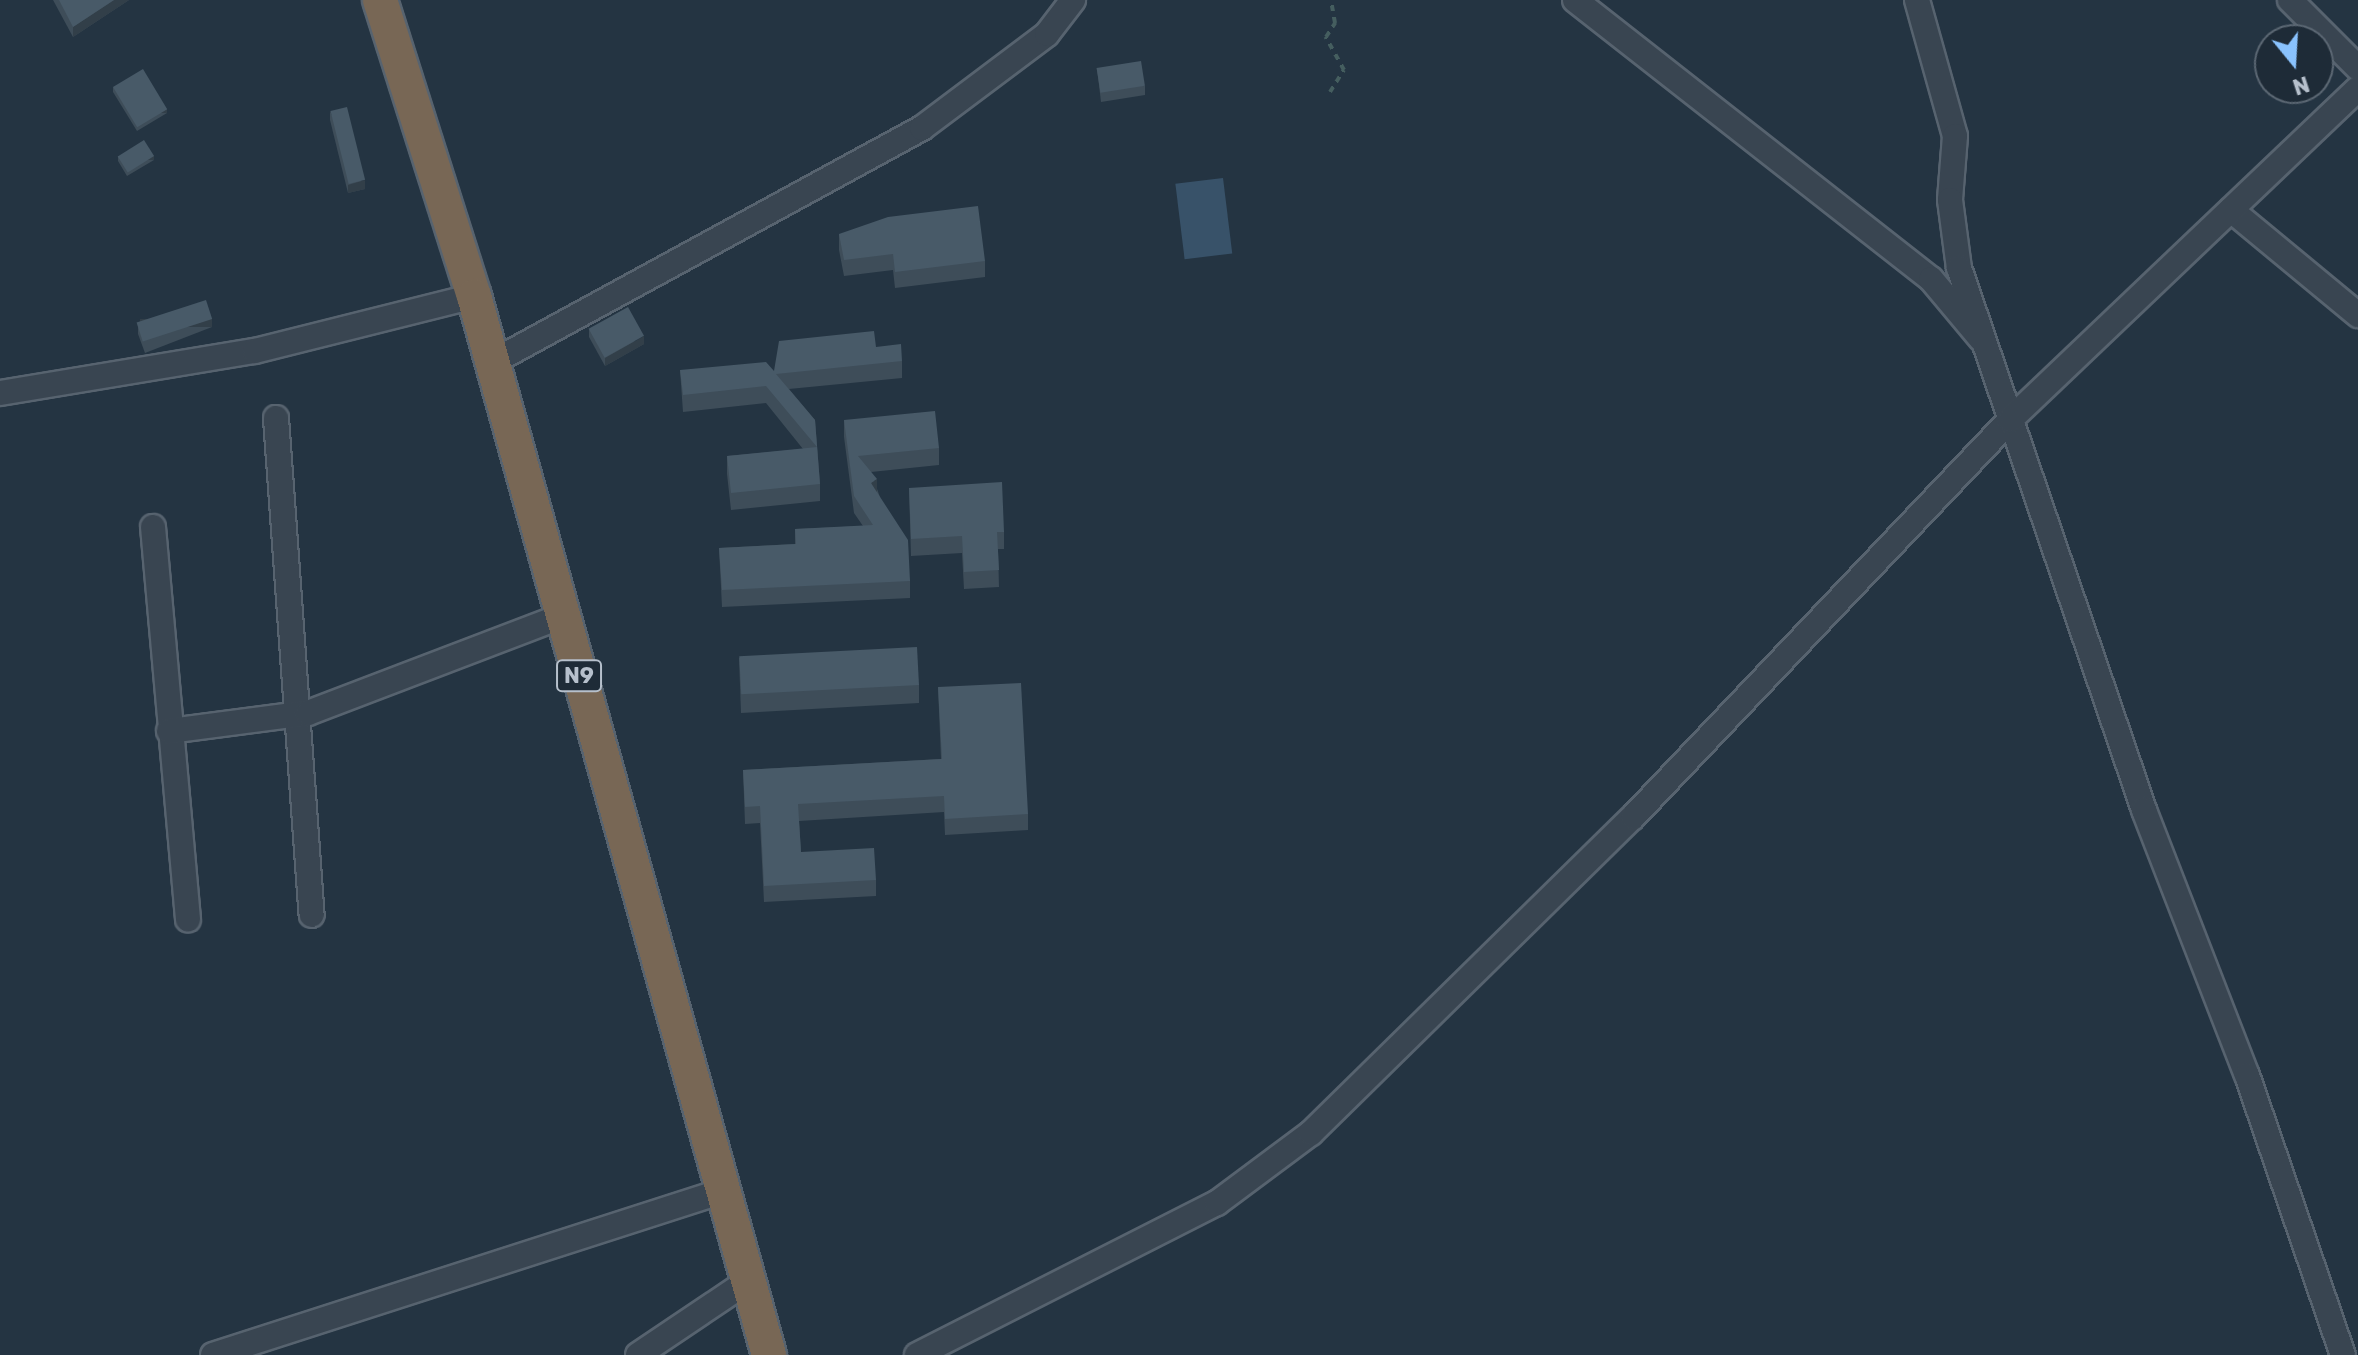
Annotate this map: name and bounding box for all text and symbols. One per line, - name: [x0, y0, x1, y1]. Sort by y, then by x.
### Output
- north arrow: [2254, 24, 2334, 104]
- text: N: [2289, 70, 2313, 101]
- road number: N9: [555, 658, 603, 694]

